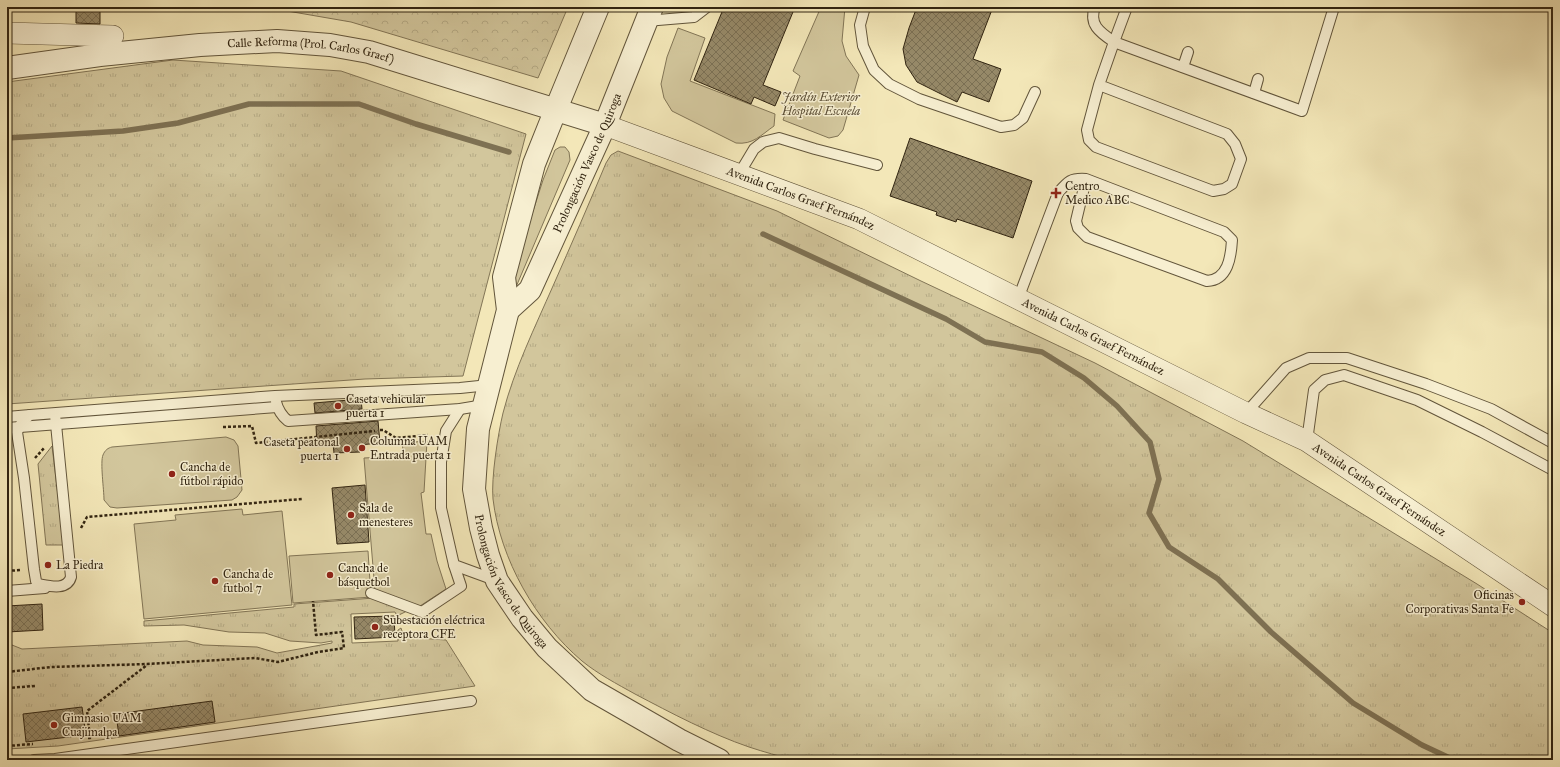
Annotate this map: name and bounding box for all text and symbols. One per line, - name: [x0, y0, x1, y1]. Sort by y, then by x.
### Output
- street label: Calle Reforma (Prol. Carlos Graef): [227, 34, 396, 66]
- street label: Prolongación Vasco de Quiroga: [550, 90, 624, 235]
- park label: Jardín Exterior Hospital Escuela: [781, 90, 861, 119]
- street label: Avenida Carlos Graef Fernández: [724, 163, 878, 233]
- place label: Centro Medico ABC: [1065, 179, 1130, 207]
- marker: Centro Medico ABC: [1050, 187, 1062, 199]
- street label: Avenida Carlos Graef Fernández: [1019, 294, 1167, 378]
- place label: Caseta vehicular puerta 1: [345, 392, 426, 420]
- marker: Caseta vehicular puerta 1: [333, 401, 343, 411]
- place label: Columna UAM Entrada puerta 1: [370, 434, 451, 462]
- place label: Caseta peatonal puerta 1: [263, 435, 340, 463]
- street label: Avenida Carlos Graef Fernández: [1309, 439, 1449, 539]
- marker: Columna UAM Entrada puerta 1: [357, 443, 367, 453]
- marker: Caseta peatonal puerta 1: [342, 444, 352, 454]
- place label: Cancha de fútbol rápido: [180, 460, 243, 488]
- marker: Cancha de fútbol rápido: [167, 469, 177, 479]
- place label: Sala de menesteres: [359, 501, 413, 529]
- marker: Sala de menesteres: [346, 510, 356, 520]
- street label: Prolongación Vasco de Quiroga: [472, 513, 552, 652]
- place label: La Piedra: [56, 558, 104, 572]
- marker: La Piedra: [43, 560, 53, 570]
- place label: Cancha de básquetbol: [338, 561, 391, 590]
- place label: Cancha de futbol 7: [223, 567, 273, 595]
- marker: Cancha de básquetbol: [325, 570, 335, 580]
- marker: Cancha de futbol 7: [210, 576, 220, 586]
- place label: Oficinas Corporativas Santa Fe: [1405, 588, 1514, 616]
- marker: Oficinas Corporativas Santa Fe: [1517, 597, 1527, 607]
- place label: Subestación eléctrica receptora CFE: [383, 613, 486, 641]
- marker: Subestación eléctrica receptora CFE: [370, 622, 380, 632]
- place label: Gimnasio UAM Cuajimalpa: [62, 711, 142, 739]
- marker: Gimnasio UAM Cuajimalpa: [49, 720, 59, 730]

